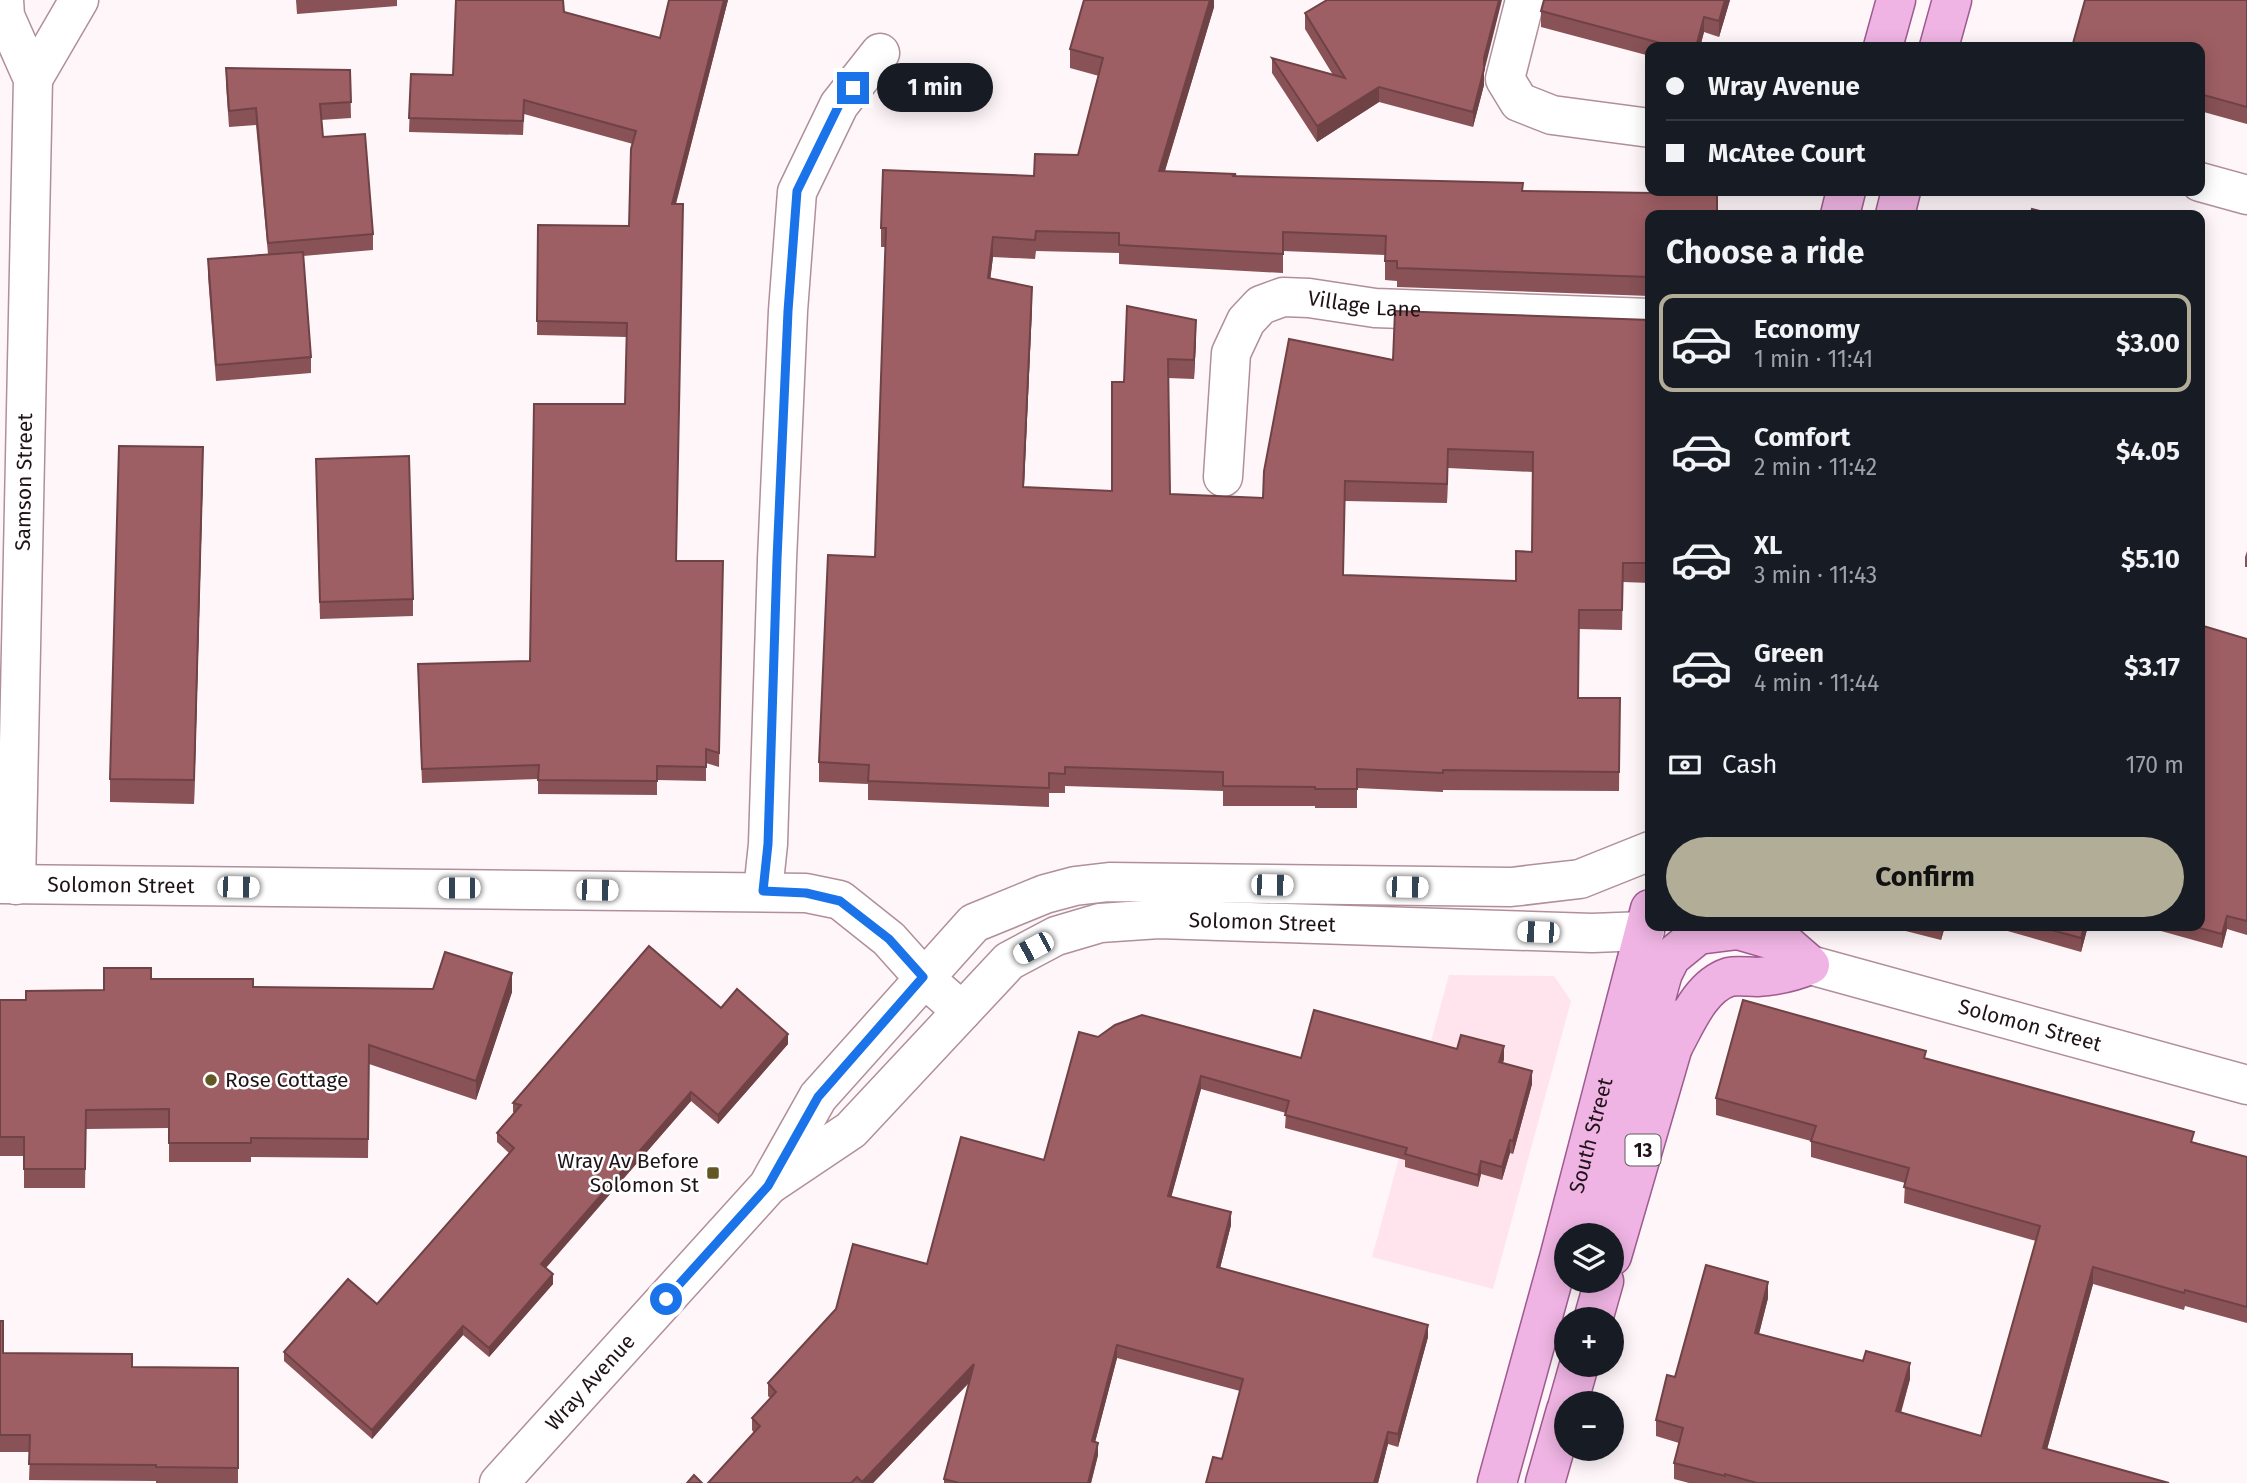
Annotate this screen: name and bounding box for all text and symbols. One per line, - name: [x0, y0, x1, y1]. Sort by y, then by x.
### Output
- callout: 1 min: [878, 64, 993, 112]
- text: Wray Avenue: [1708, 71, 1860, 102]
- route end: [837, 72, 869, 104]
- text: 1 min: [907, 73, 963, 101]
- text: McAtee Court: [1708, 138, 1866, 169]
- text: Choose a ride: [1666, 233, 1864, 271]
- street label: Village Lane: [1306, 285, 1422, 323]
- icon: car: [1670, 312, 1733, 375]
- text: Economy: [1754, 314, 1860, 345]
- text: $3.00: [2116, 328, 2180, 359]
- text: 1 min · 11:41: [1754, 345, 1873, 373]
- street label: Samson Street: [10, 412, 38, 551]
- icon: car: [1670, 420, 1733, 483]
- text: Comfort: [1754, 422, 1850, 453]
- text: $4.05: [2116, 436, 2180, 467]
- text: 2 min · 11:42: [1754, 453, 1877, 481]
- icon: car: [1670, 528, 1733, 591]
- text: XL: [1754, 530, 1782, 561]
- text: $5.10: [2121, 544, 2180, 575]
- text: 3 min · 11:43: [1754, 561, 1877, 589]
- icon: car: [1670, 636, 1733, 699]
- text: Green: [1754, 638, 1824, 669]
- text: $3.17: [2124, 652, 2180, 683]
- text: 4 min · 11:44: [1754, 669, 1879, 697]
- icon: cash: [1666, 746, 1704, 784]
- text: Cash: [1722, 749, 1778, 780]
- text: 170 m: [2125, 751, 2184, 779]
- button: Confirm: [1666, 837, 2184, 917]
- street label: Solomon Street: [47, 872, 195, 899]
- car: [1251, 874, 1294, 896]
- car: [217, 876, 260, 898]
- car: [1386, 876, 1429, 898]
- car: [439, 878, 481, 899]
- car: [576, 879, 619, 901]
- street label: Solomon Street: [1188, 907, 1337, 938]
- car: [1517, 921, 1560, 943]
- car: [1010, 929, 1057, 967]
- street label: Solomon Street: [1955, 993, 2105, 1058]
- place label: Rose Cottage: [225, 1067, 348, 1093]
- marker: Rose Cottage: [203, 1072, 219, 1088]
- street label: South Street: [1563, 1074, 1619, 1196]
- road number: 13: [1626, 1134, 1660, 1166]
- place label: Wray Av Before Solomon St: [557, 1148, 699, 1198]
- marker: Wray Av Before Solomon St: [705, 1165, 721, 1181]
- map controls: [1554, 1223, 1624, 1461]
- button: layers: [1554, 1223, 1624, 1293]
- route start: [650, 1283, 682, 1315]
- button: +: [1554, 1307, 1624, 1377]
- street label: Wray Avenue: [540, 1328, 641, 1436]
- button: −: [1554, 1391, 1624, 1461]

